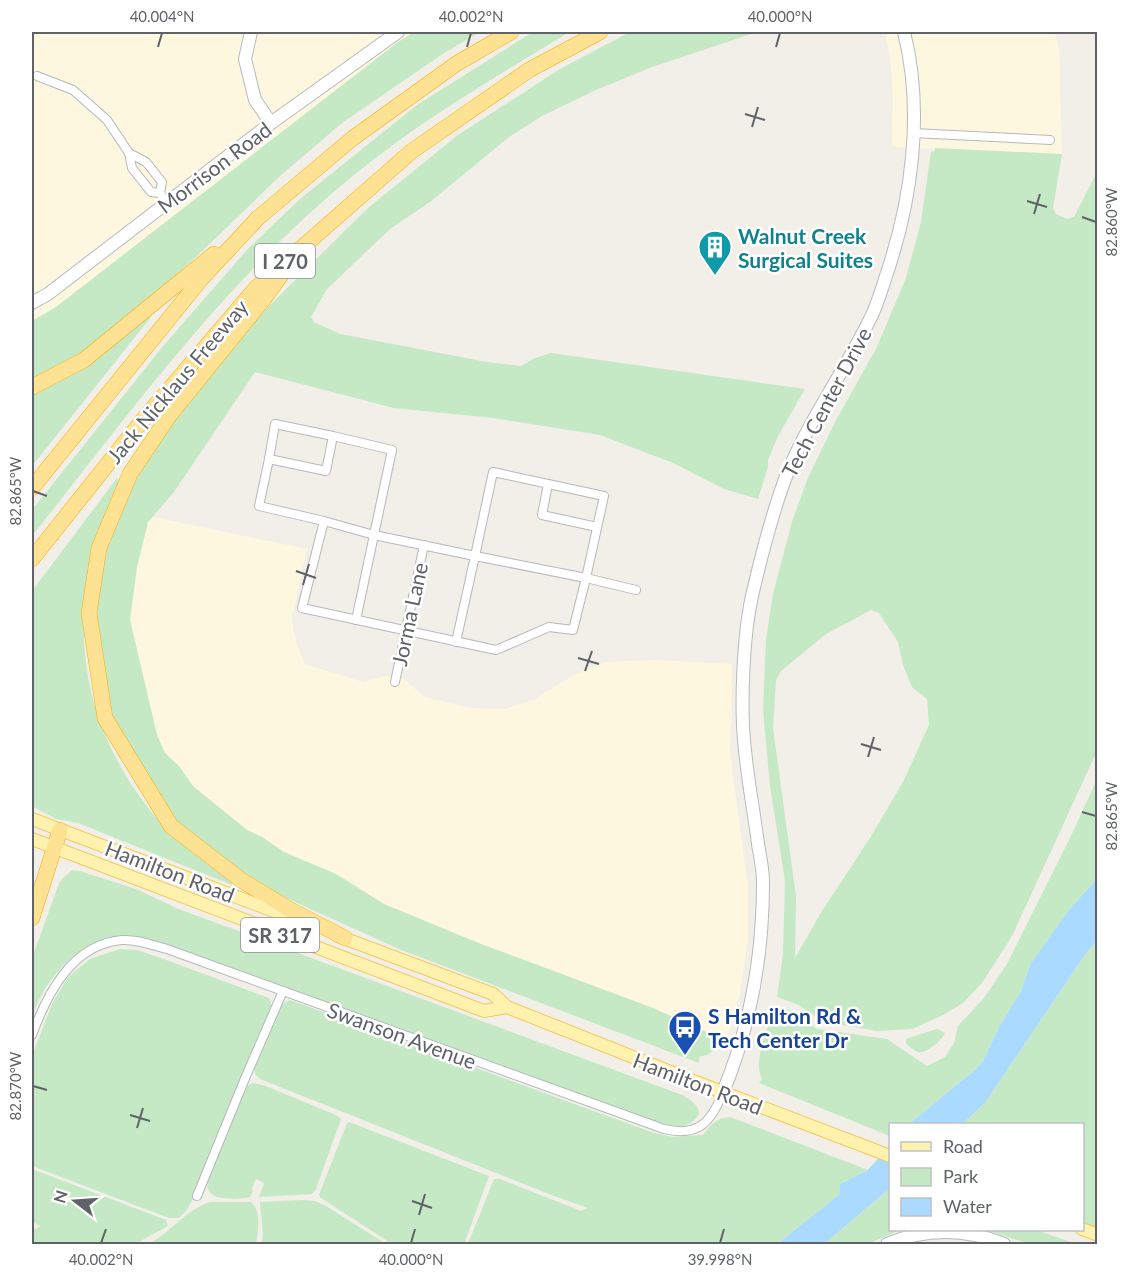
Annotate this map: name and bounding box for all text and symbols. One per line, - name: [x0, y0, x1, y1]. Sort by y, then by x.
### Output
- text: 40.004°N: [130, 7, 194, 25]
- text: 40.002°N: [439, 7, 503, 25]
- text: 40.000°N: [748, 7, 812, 25]
- street label: Morrison Road: [152, 116, 276, 218]
- text: 82.860°W: [1102, 187, 1120, 256]
- place label: Walnut Creek Surgical Suites: [738, 223, 873, 272]
- building icon: Walnut Creek Surgical Suites: [697, 229, 733, 276]
- road number: I 270: [255, 244, 315, 278]
- street label: Jack Nicklaus Freeway: [101, 294, 253, 468]
- street label: Tech Center Drive: [776, 323, 876, 481]
- text: 82.865°W: [6, 456, 24, 525]
- street label: Jorma Lane: [386, 560, 432, 668]
- text: 82.865°W: [1102, 781, 1120, 850]
- street label: Hamilton Road: [102, 835, 238, 907]
- road number: SR 317: [241, 918, 319, 952]
- street label: Swanson Avenue: [324, 996, 480, 1074]
- place label: S Hamilton Rd & Tech Center Dr: [708, 1003, 862, 1052]
- bus stop icon: S Hamilton Rd & Tech Center Dr: [667, 1009, 703, 1056]
- street label: Hamilton Road: [630, 1047, 766, 1119]
- text: 82.870°W: [6, 1051, 24, 1120]
- legend: [889, 1123, 1084, 1231]
- text: Road: [943, 1135, 983, 1157]
- text: Park: [943, 1165, 979, 1187]
- north arrow: [45, 1171, 105, 1231]
- text: N: [49, 1188, 71, 1205]
- text: Water: [943, 1195, 992, 1217]
- text: 40.002°N: [69, 1250, 133, 1268]
- text: 40.000°N: [379, 1250, 443, 1268]
- text: 39.998°N: [688, 1250, 752, 1268]

